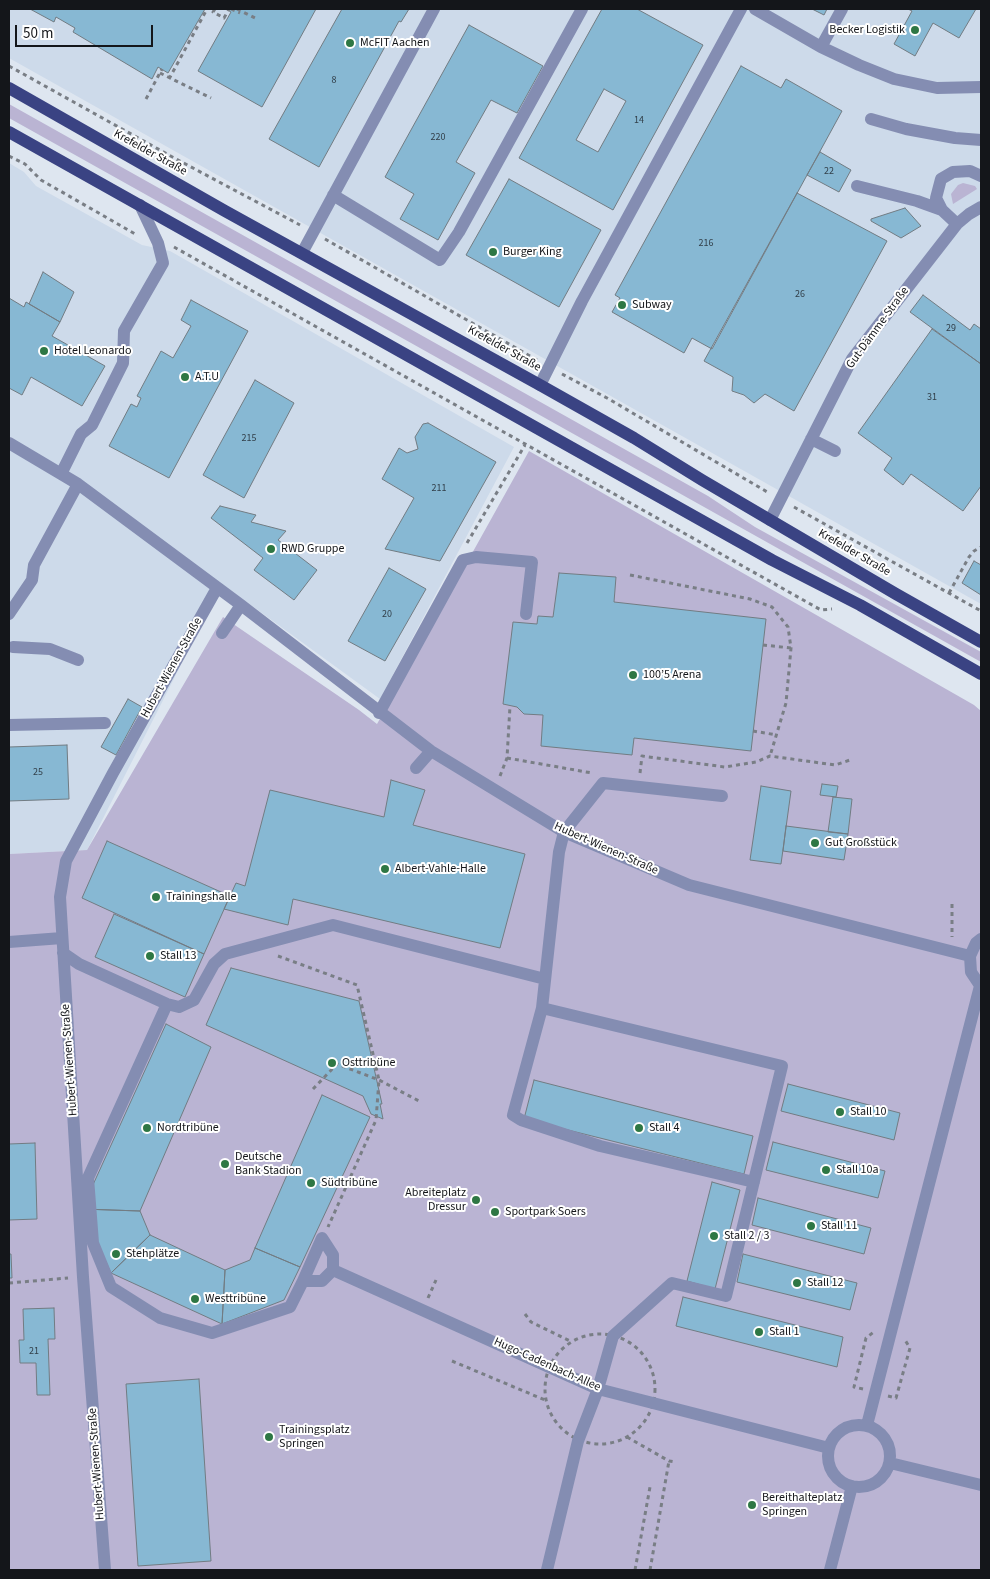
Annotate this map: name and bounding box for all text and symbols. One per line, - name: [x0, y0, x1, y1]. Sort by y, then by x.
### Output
- scale bar: [18, 15, 155, 47]
- text: 50 m: [23, 23, 53, 44]
- place label: Becker Logistik: [829, 23, 905, 37]
- marker: Becker Logistik: [909, 24, 921, 36]
- place label: McFIT Aachen: [360, 36, 429, 50]
- marker: McFIT Aachen: [344, 37, 356, 49]
- house number: 8: [332, 75, 336, 87]
- house number: 14: [634, 115, 644, 127]
- street label: Krefelder Straße: [111, 127, 189, 179]
- house number: 220: [431, 132, 445, 144]
- house number: 22: [824, 166, 834, 178]
- house number: 216: [699, 238, 713, 250]
- place label: Burger King: [503, 245, 562, 259]
- marker: Burger King: [487, 246, 499, 258]
- street label: Gut-Dämme-Straße: [844, 284, 912, 372]
- house number: 26: [795, 289, 805, 301]
- place label: Subway: [632, 298, 672, 312]
- marker: Subway: [616, 299, 628, 311]
- street label: Krefelder Straße: [465, 323, 543, 375]
- house number: 29: [946, 323, 956, 335]
- place label: Hotel Leonardo: [54, 344, 131, 358]
- marker: Hotel Leonardo: [38, 345, 50, 357]
- place label: A.T.U: [195, 370, 219, 384]
- marker: A.T.U: [179, 371, 191, 383]
- house number: 31: [927, 392, 937, 404]
- house number: 215: [242, 433, 256, 445]
- house number: 211: [432, 483, 446, 495]
- street label: Krefelder Straße: [815, 526, 893, 580]
- place label: RWD Gruppe: [281, 542, 344, 556]
- marker: RWD Gruppe: [265, 543, 277, 555]
- house number: 20: [382, 609, 392, 621]
- street label: Hubert-Wienen-Straße: [138, 615, 206, 721]
- place label: 100’5 Arena: [643, 668, 701, 682]
- marker: 100’5 Arena: [627, 669, 639, 681]
- house number: 25: [33, 767, 43, 779]
- street label: Hubert-Wienen-Straße: [552, 820, 660, 878]
- place label: Gut Großstück: [825, 836, 897, 850]
- marker: Gut Großstück: [809, 837, 821, 849]
- place label: Albert-Vahle-Halle: [395, 862, 486, 876]
- marker: Albert-Vahle-Halle: [379, 863, 391, 875]
- place label: Trainingshalle: [166, 890, 237, 904]
- marker: Trainingshalle: [150, 891, 162, 903]
- place label: Stall 13: [160, 949, 196, 963]
- marker: Stall 13: [144, 950, 156, 962]
- street label: Hubert-Wienen-Straße: [59, 1003, 81, 1117]
- place label: Osttribüne: [342, 1056, 395, 1070]
- marker: Osttribüne: [326, 1057, 338, 1069]
- place label: Stall 10: [850, 1105, 886, 1119]
- marker: Stall 10: [834, 1106, 846, 1118]
- place label: Nordtribüne: [157, 1121, 219, 1135]
- place label: Stall 4: [649, 1121, 679, 1135]
- marker: Nordtribüne: [141, 1122, 153, 1134]
- marker: Stall 4: [633, 1122, 645, 1134]
- place label: Deutsche Bank Stadion: [235, 1150, 302, 1178]
- marker: Deutsche Bank Stadion: [219, 1158, 231, 1170]
- place label: Stall 10a: [836, 1163, 878, 1177]
- marker: Stall 10a: [820, 1164, 832, 1176]
- place label: Südtribüne: [321, 1176, 377, 1190]
- marker: Südtribüne: [305, 1177, 317, 1189]
- place label: Abreiteplatz Dressur: [405, 1186, 466, 1214]
- marker: Abreiteplatz Dressur: [470, 1194, 482, 1206]
- place label: Sportpark Soers: [505, 1205, 586, 1219]
- marker: Sportpark Soers: [489, 1206, 501, 1218]
- place label: Stall 11: [821, 1219, 857, 1233]
- marker: Stall 11: [805, 1220, 817, 1232]
- place label: Stall 2 / 3: [724, 1229, 769, 1243]
- marker: Stall 2 / 3: [708, 1230, 720, 1242]
- place label: Stehplätze: [126, 1247, 179, 1261]
- marker: Stehplätze: [110, 1248, 122, 1260]
- place label: Stall 12: [807, 1276, 843, 1290]
- marker: Stall 12: [791, 1277, 803, 1289]
- place label: Westtribüne: [205, 1292, 266, 1306]
- marker: Westtribüne: [189, 1293, 201, 1305]
- place label: Stall 1: [769, 1325, 799, 1339]
- marker: Stall 1: [753, 1326, 765, 1338]
- street label: Hugo-Cadenbach-Allee: [491, 1335, 603, 1395]
- house number: 21: [29, 1346, 39, 1358]
- street label: Hubert-Wienen-Straße: [86, 1407, 108, 1521]
- place label: Trainingsplatz Springen: [279, 1423, 350, 1451]
- marker: Trainingsplatz Springen: [263, 1431, 275, 1443]
- place label: Bereithalteplatz Springen: [762, 1491, 842, 1519]
- marker: Bereithalteplatz Springen: [746, 1499, 758, 1511]

